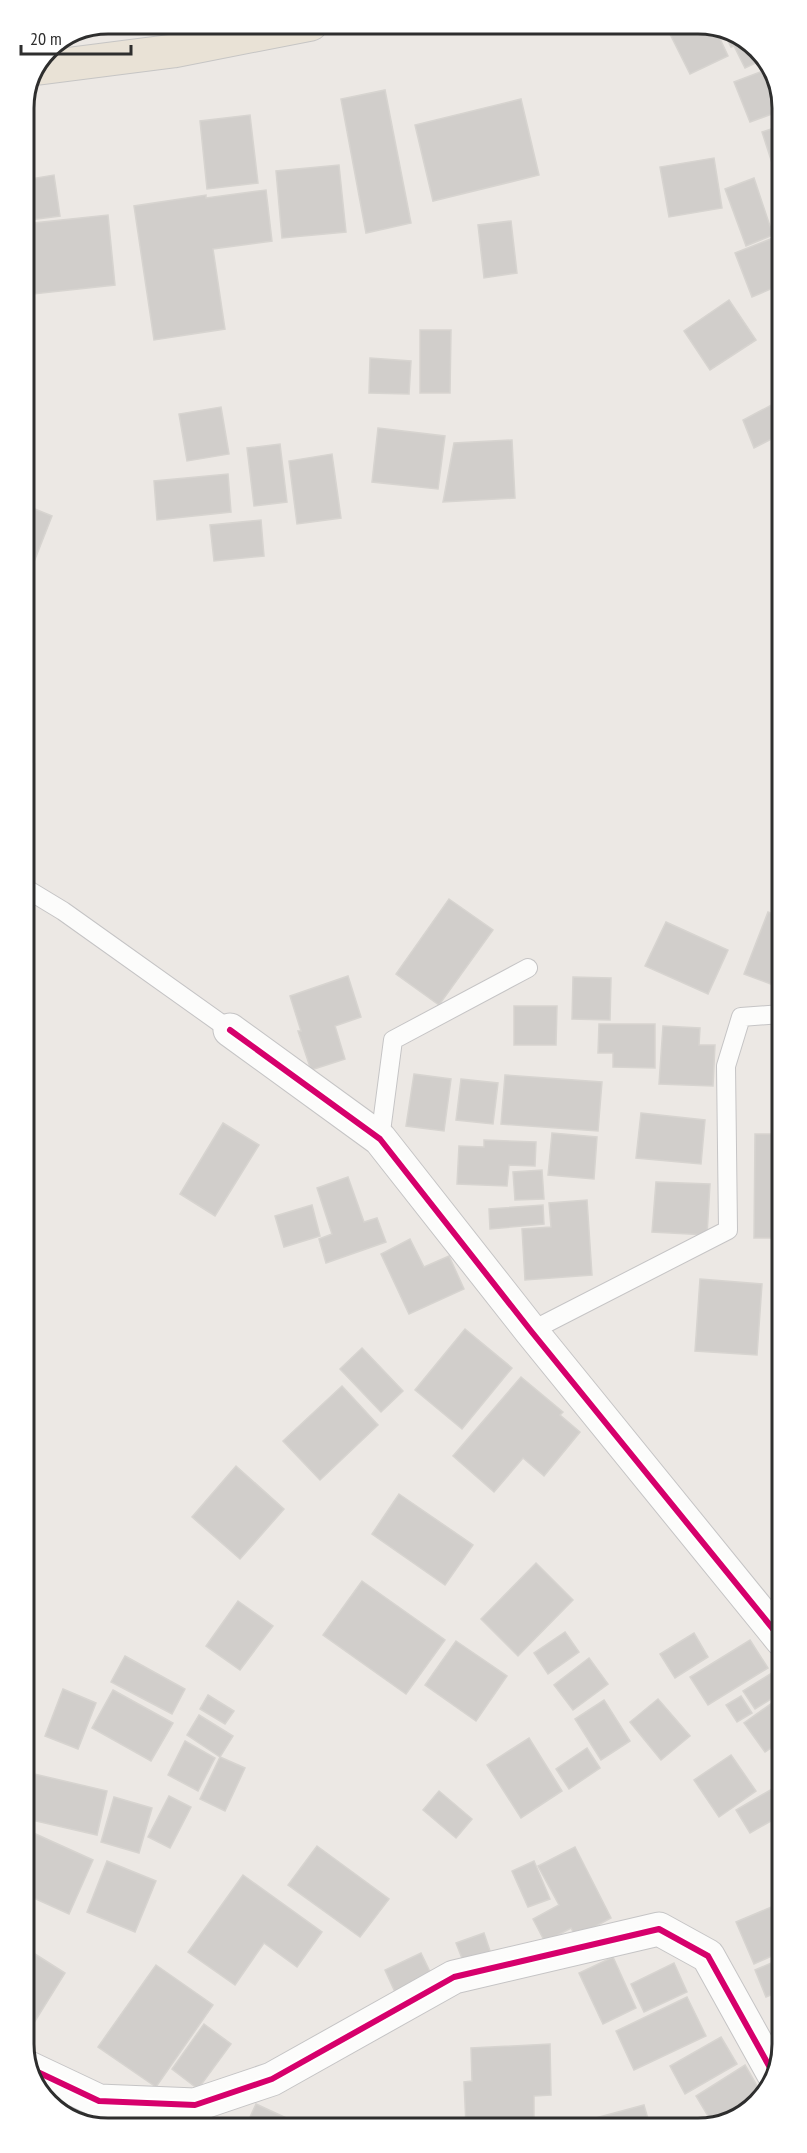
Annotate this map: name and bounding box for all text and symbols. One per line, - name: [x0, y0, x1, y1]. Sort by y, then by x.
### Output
- scale bar: [21, 18, 130, 56]
- text: 20 m: [30, 27, 62, 50]

